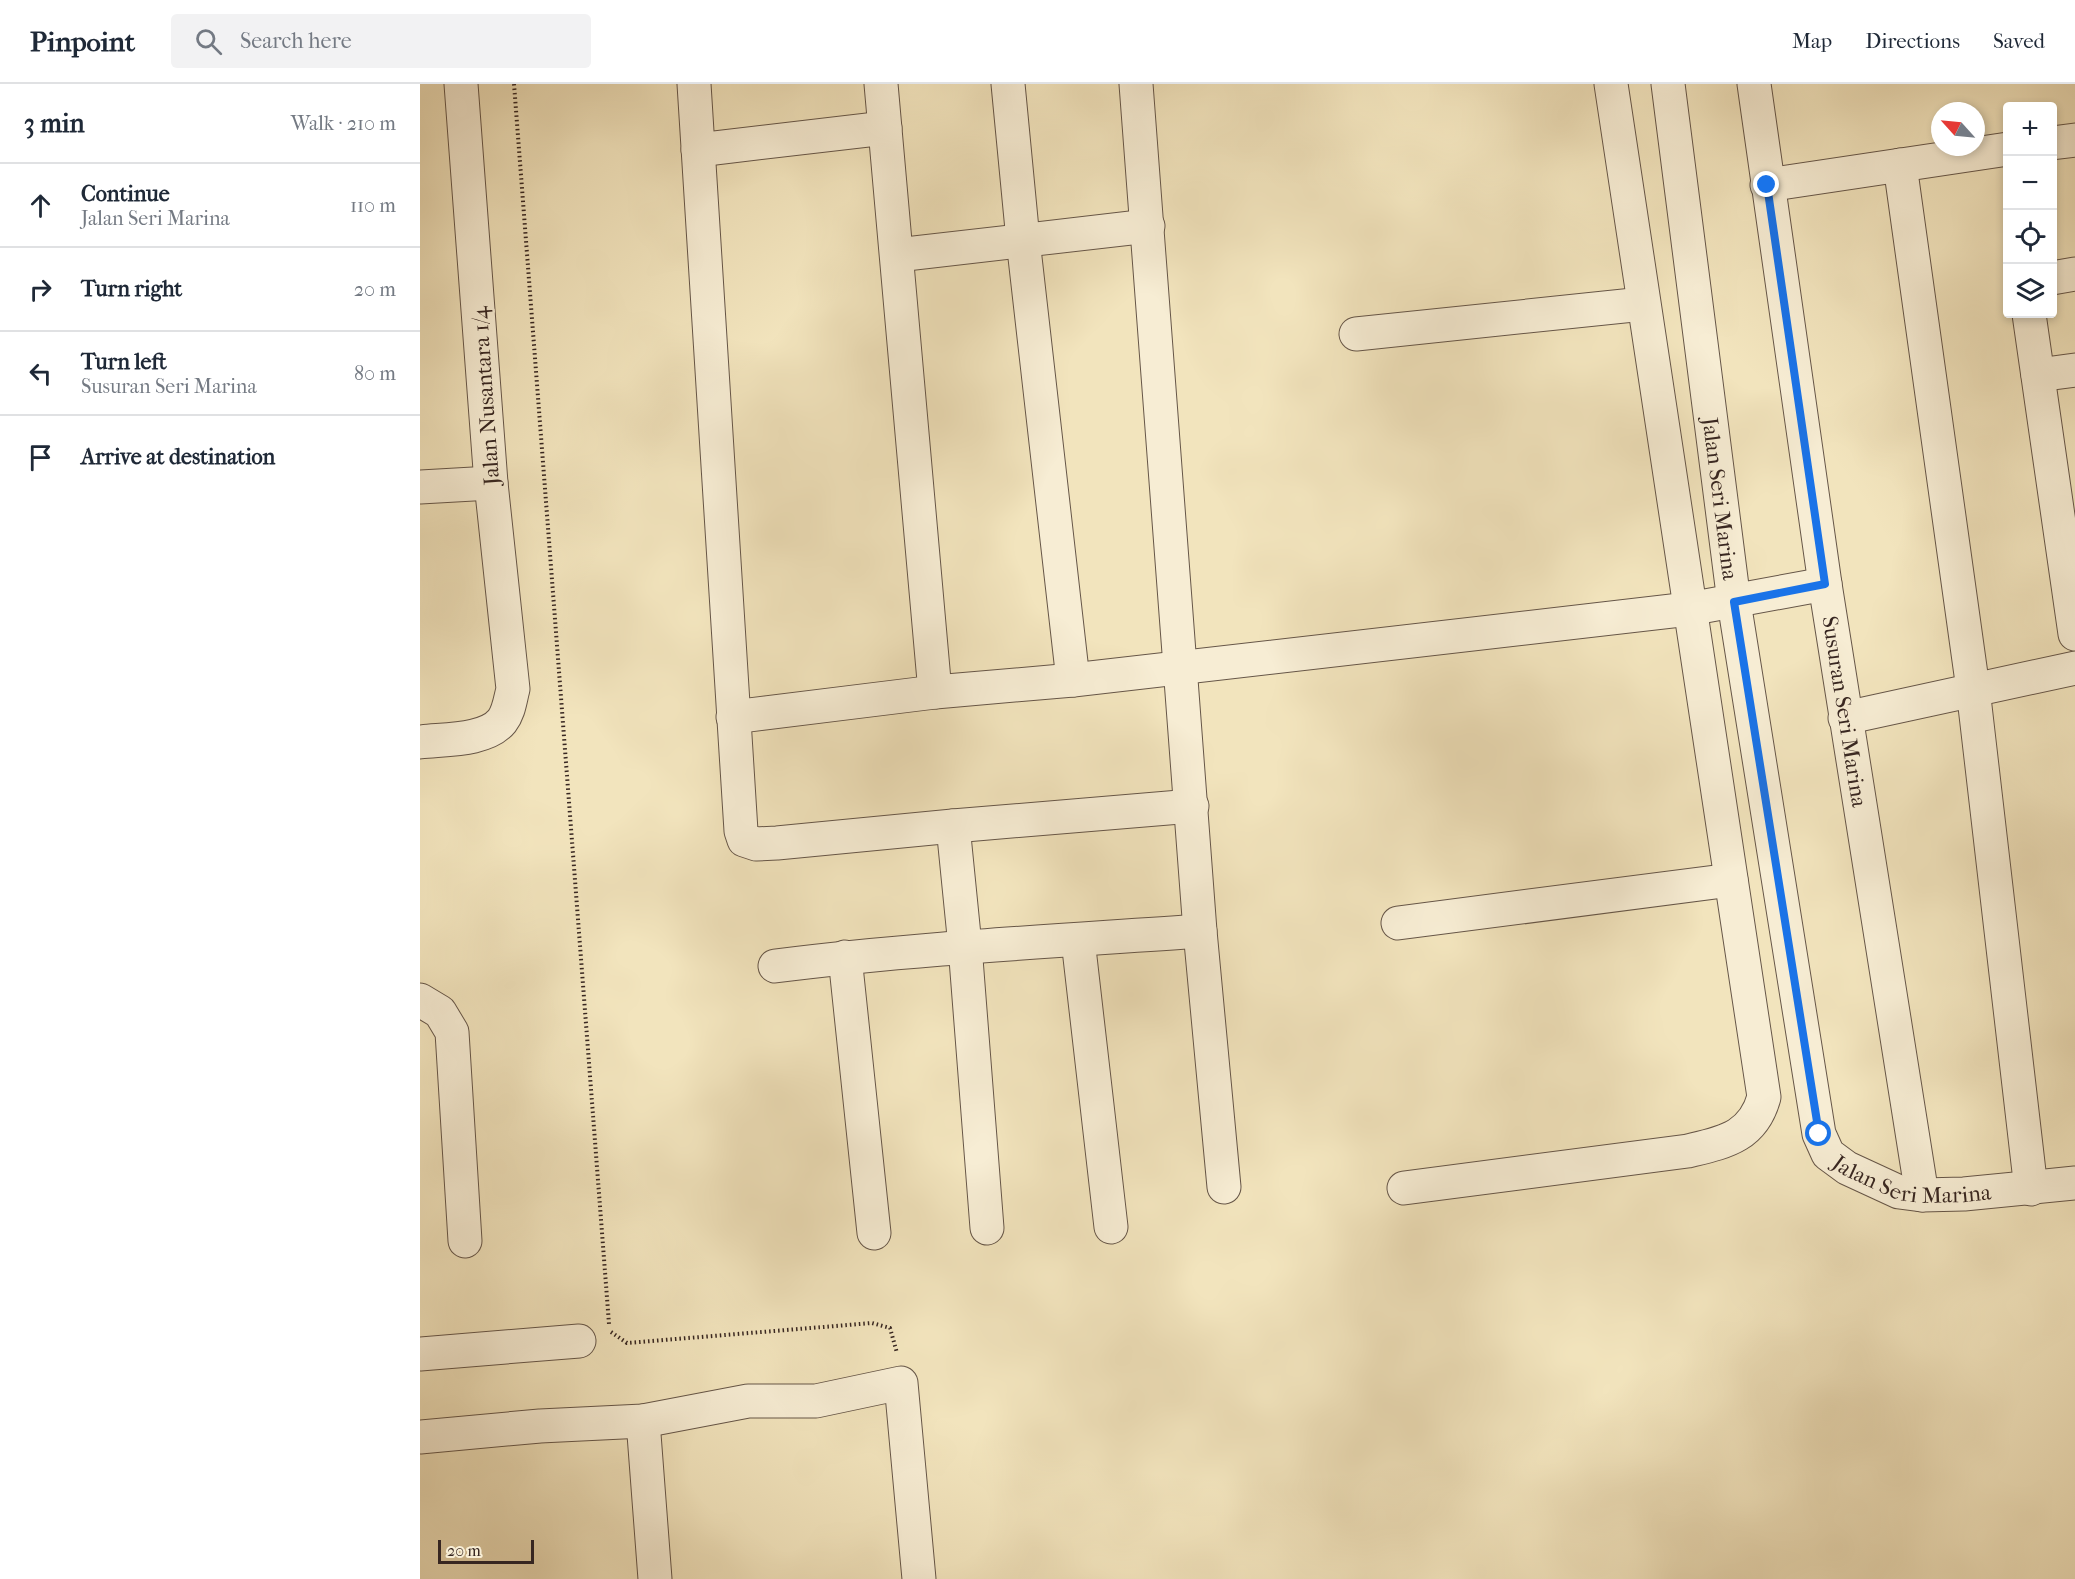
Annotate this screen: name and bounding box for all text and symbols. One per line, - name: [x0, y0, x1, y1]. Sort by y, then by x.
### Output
- search box: [171, 14, 591, 68]
- text: Pinpoint: [30, 25, 135, 58]
- icon: search: [192, 25, 225, 58]
- text: Search here: [240, 28, 352, 54]
- text: Map: [1792, 29, 1832, 53]
- text: Directions: [1865, 29, 1960, 53]
- text: Saved: [1993, 29, 2045, 53]
- north arrow: [1931, 102, 1985, 156]
- map controls: [2003, 102, 2057, 318]
- button: +: [2003, 102, 2057, 156]
- text: 3 min: [24, 108, 85, 139]
- text: Walk · 210 m: [291, 112, 396, 135]
- button: −: [2003, 156, 2057, 210]
- route end: [1753, 171, 1779, 197]
- text: Continue: [81, 181, 170, 207]
- icon: ahead: [24, 189, 57, 222]
- text: 110 m: [350, 194, 396, 217]
- text: Jalan Seri Marina: [81, 207, 230, 230]
- button: locate: [2003, 210, 2057, 264]
- button: layers: [2003, 264, 2057, 318]
- icon: right: [24, 273, 57, 306]
- text: Turn right: [81, 276, 182, 302]
- text: 20 m: [354, 278, 396, 301]
- street label: Jalan Nusantara 1/4: [467, 305, 505, 488]
- text: Turn left: [81, 349, 167, 375]
- icon: left: [24, 357, 57, 390]
- text: 80 m: [354, 362, 396, 385]
- text: Susuran Seri Marina: [81, 375, 257, 398]
- street label: Jalan Seri Marina: [1696, 414, 1743, 582]
- icon: arrive: [24, 441, 57, 474]
- text: Arrive at destination: [81, 444, 275, 470]
- street label: Susuran Seri Marina: [1816, 614, 1872, 810]
- route start: [1805, 1120, 1831, 1146]
- street label: Jalan Seri Marina: [1826, 1149, 1993, 1209]
- scale bar: [438, 1537, 534, 1564]
- text: 20 m: [447, 1541, 481, 1560]

